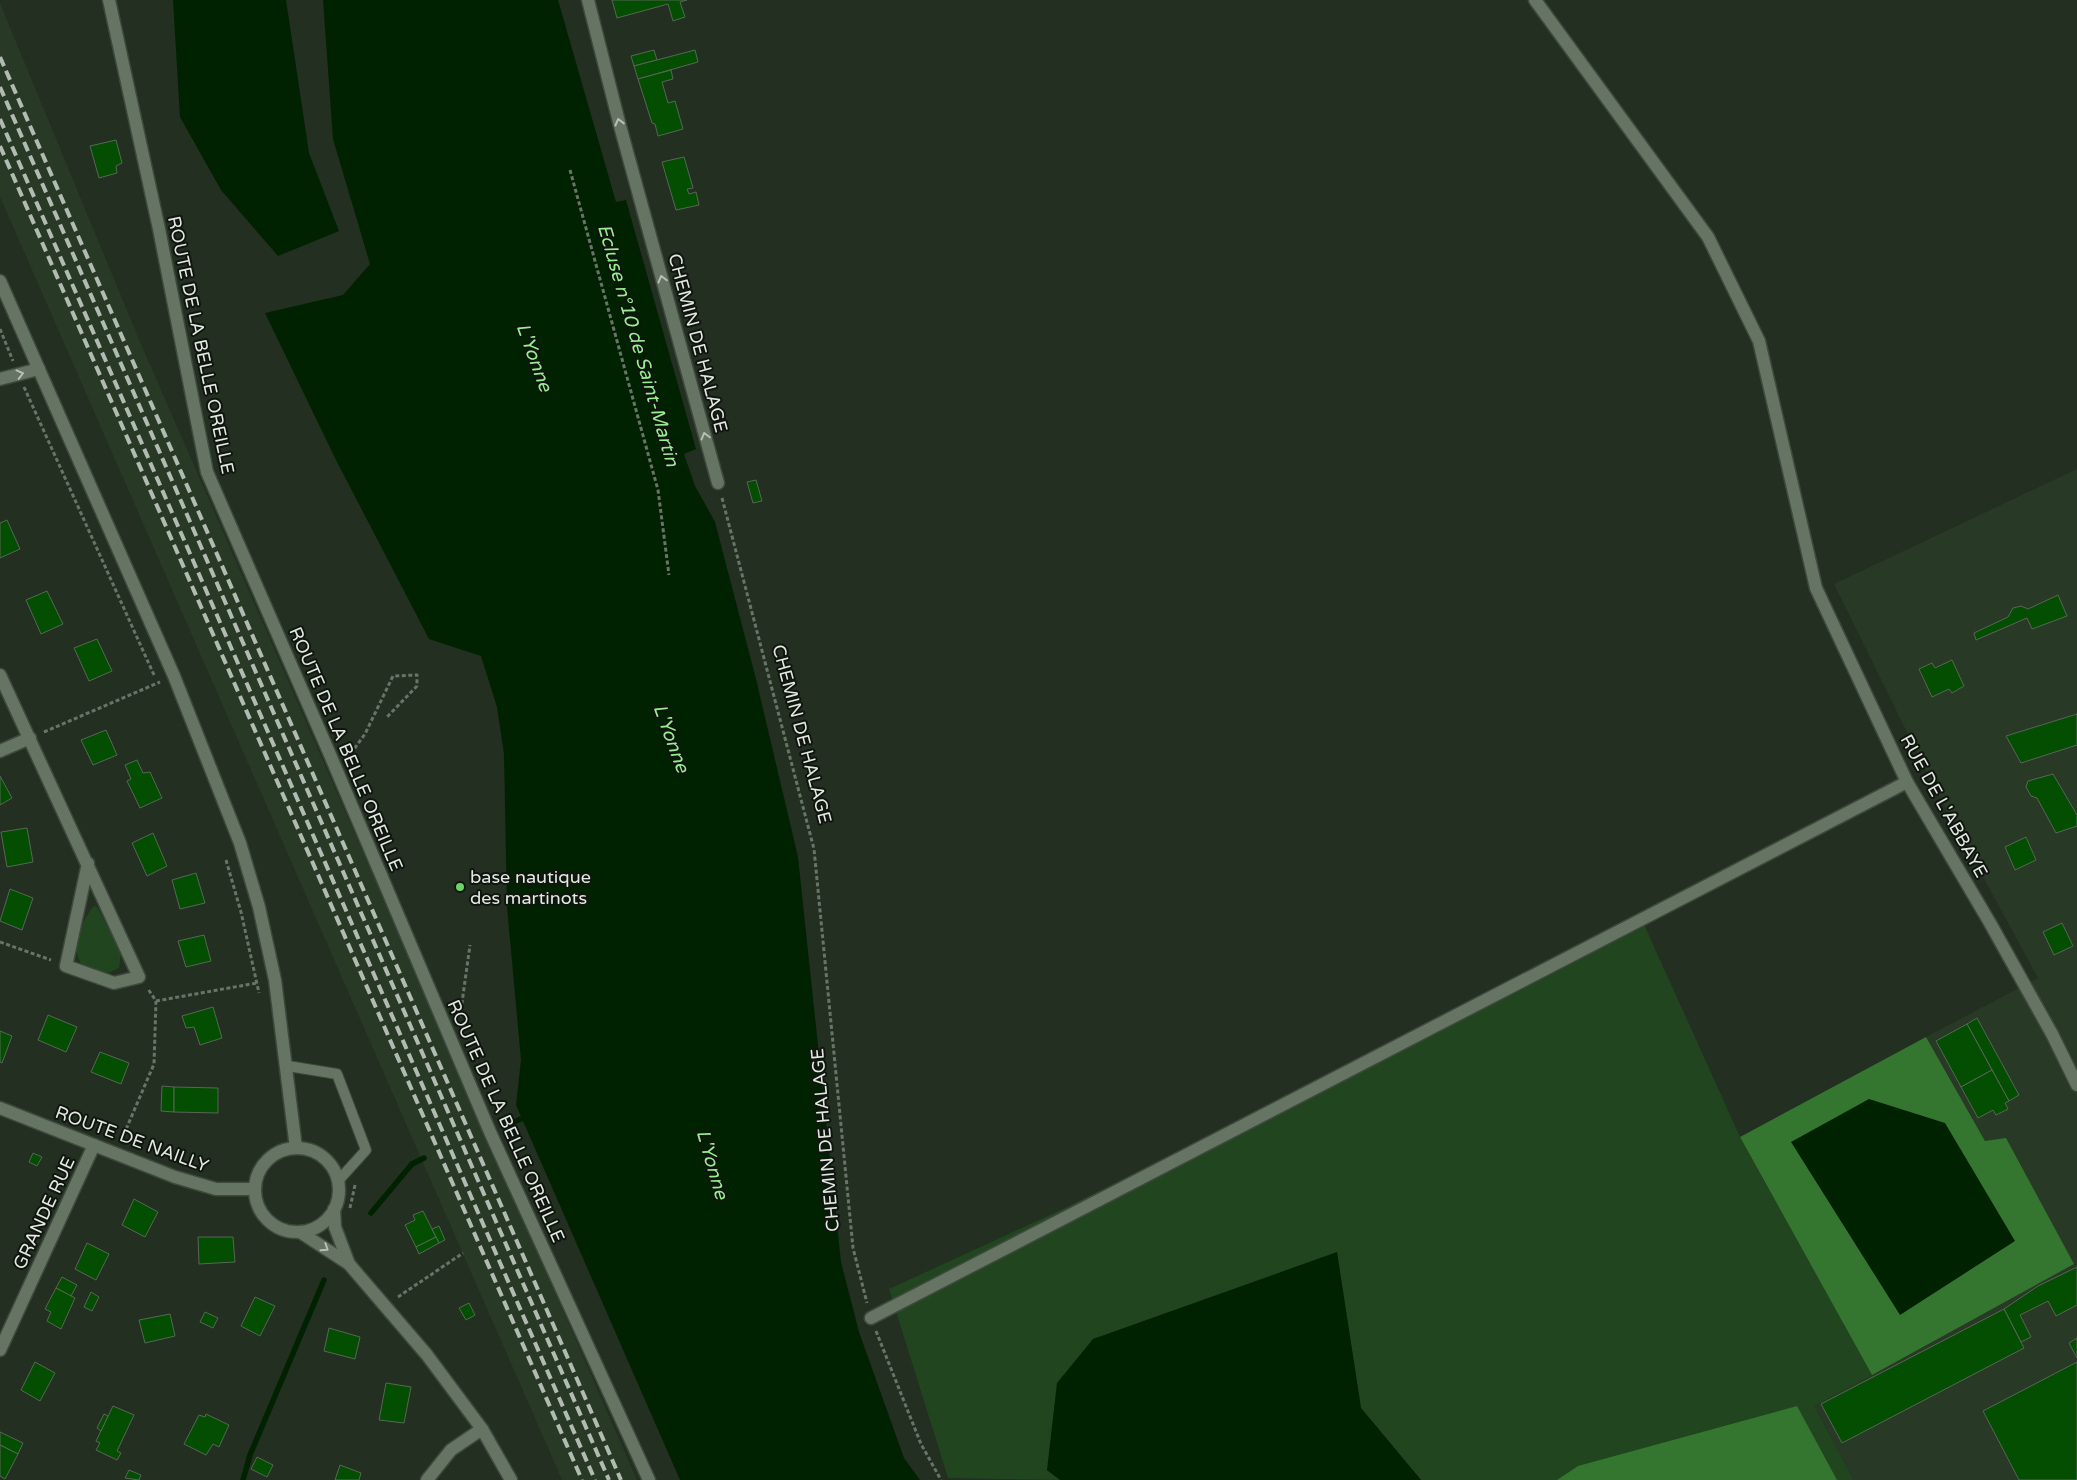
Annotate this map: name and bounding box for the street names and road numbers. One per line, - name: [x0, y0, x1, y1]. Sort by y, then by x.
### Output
- street label: ROUTE DE LA BELLE OREILLE: [163, 214, 239, 476]
- street label: CHEMIN DE HALAGE: [664, 251, 732, 435]
- street label: ROUTE DE LA BELLE OREILLE: [284, 624, 408, 874]
- street label: CHEMIN DE HALAGE: [768, 642, 836, 826]
- street label: RUE DE L'ABBAYE: [1895, 731, 1993, 881]
- street label: ROUTE DE LA BELLE OREILLE: [442, 996, 570, 1246]
- street label: CHEMIN DE HALAGE: [806, 1047, 844, 1233]
- street label: ROUTE DE NAILLY: [52, 1101, 212, 1177]
- street label: GRANDE RUE: [8, 1153, 80, 1273]

